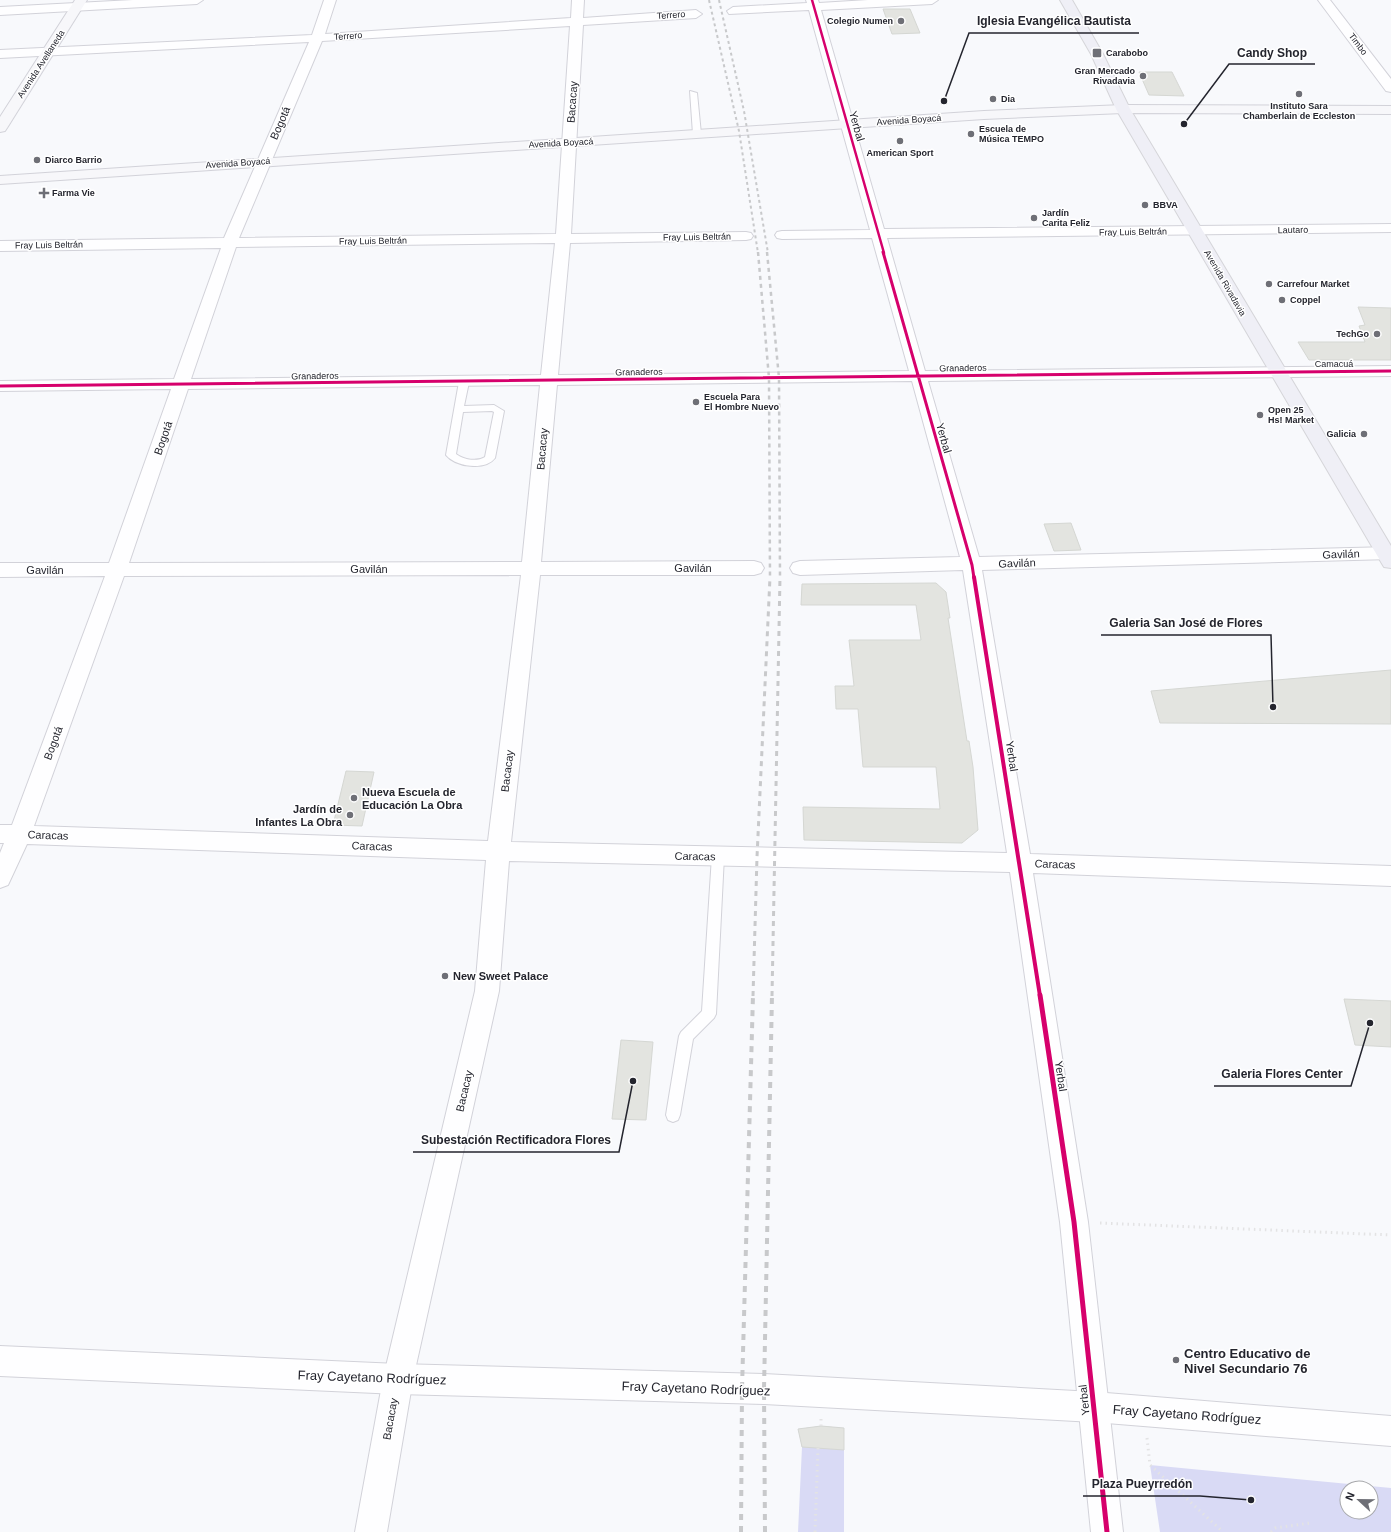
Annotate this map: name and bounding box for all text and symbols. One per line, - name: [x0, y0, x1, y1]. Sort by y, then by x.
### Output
- street label: Terrero: [656, 9, 686, 21]
- callout: Iglesia Evangélica Bautista: [969, 9, 1139, 33]
- text: Iglesia Evangélica Bautista: [977, 14, 1131, 28]
- place label: Colegio Numen: [827, 16, 893, 26]
- marker: Colegio Numen: [896, 16, 906, 26]
- street label: Avenida Avellaneda: [15, 28, 67, 100]
- street label: Terrero: [333, 30, 363, 42]
- street label: Timbo: [1347, 31, 1369, 57]
- callout: Candy Shop: [1229, 40, 1315, 64]
- text: Candy Shop: [1237, 46, 1307, 60]
- marker: Carabobo: [1091, 47, 1103, 59]
- place label: Carabobo: [1106, 48, 1149, 58]
- place label: Gran Mercado Rivadavia: [1074, 66, 1136, 86]
- marker: Gran Mercado Rivadavia: [1138, 71, 1148, 81]
- street label: Bacacay: [565, 80, 579, 123]
- marker: Instituto Sara Chamberlain de Eccleston: [1294, 89, 1304, 99]
- marker: Dia: [988, 94, 998, 104]
- place label: Dia: [1001, 94, 1016, 104]
- place label: Instituto Sara Chamberlain de Eccleston: [1243, 101, 1355, 121]
- street label: Bogotá: [268, 104, 293, 141]
- street label: Yerbal: [847, 110, 867, 142]
- street label: Avenida Boyacá: [876, 113, 942, 127]
- place label: Escuela de Música TEMPO: [979, 124, 1044, 144]
- marker: Escuela de Música TEMPO: [966, 129, 976, 139]
- street label: Avenida Boyacá: [528, 136, 594, 150]
- marker: American Sport: [895, 136, 905, 146]
- place label: American Sport: [866, 148, 934, 158]
- marker: Diarco Barrio: [32, 155, 42, 165]
- place label: Diarco Barrio: [45, 155, 103, 165]
- street label: Avenida Boyacá: [205, 156, 271, 170]
- marker: Farma Vie: [39, 188, 49, 198]
- place label: Farma Vie: [52, 188, 95, 198]
- marker: BBVA: [1140, 200, 1150, 210]
- place label: BBVA: [1153, 200, 1178, 210]
- place label: Jardín Carita Feliz: [1042, 208, 1091, 228]
- marker: Jardín Carita Feliz: [1029, 213, 1039, 223]
- street label: Lautaro: [1278, 225, 1308, 235]
- street label: Fray Luis Beltrán: [1099, 226, 1167, 238]
- street label: Fray Luis Beltrán: [663, 231, 731, 243]
- street label: Fray Luis Beltrán: [339, 235, 407, 247]
- street label: Fray Luis Beltrán: [15, 239, 83, 251]
- street label: Avenida Rivadavia: [1202, 248, 1248, 318]
- marker: Carrefour Market: [1264, 279, 1274, 289]
- place label: Carrefour Market: [1277, 279, 1350, 289]
- marker: Coppel: [1277, 295, 1287, 305]
- place label: Coppel: [1290, 295, 1321, 305]
- place label: TechGo: [1336, 329, 1369, 339]
- marker: TechGo: [1372, 329, 1382, 339]
- street label: Camacuá: [1315, 359, 1353, 369]
- street label: Granaderos: [939, 363, 987, 373]
- street label: Granaderos: [615, 367, 663, 377]
- street label: Granaderos: [291, 371, 339, 381]
- place label: Escuela Para El Hombre Nuevo: [704, 392, 780, 412]
- marker: Escuela Para El Hombre Nuevo: [691, 397, 701, 407]
- place label: Open 25 Hs! Market: [1268, 405, 1314, 425]
- marker: Open 25 Hs! Market: [1255, 410, 1265, 420]
- street label: Bogotá: [152, 419, 175, 456]
- street label: Yerbal: [934, 422, 954, 454]
- street label: Bacacay: [534, 427, 550, 471]
- place label: Galicia: [1326, 429, 1357, 439]
- marker: Galicia: [1359, 429, 1369, 439]
- street label: Gavilán: [1322, 547, 1360, 561]
- street label: Gavilán: [998, 556, 1036, 570]
- street label: Gavilán: [674, 562, 712, 574]
- street label: Gavilán: [350, 563, 388, 575]
- street label: Gavilán: [26, 564, 64, 576]
- callout: Galeria San José de Flores: [1101, 611, 1271, 635]
- text: Galeria San José de Flores: [1109, 616, 1263, 630]
- street label: Bogotá: [41, 724, 65, 761]
- street label: Yerbal: [1004, 740, 1020, 772]
- street label: Bacacay: [498, 749, 516, 793]
- place label: Nueva Escuela de Educación La Obra: [362, 786, 463, 811]
- marker: Nueva Escuela de Educación La Obra: [349, 793, 359, 803]
- place label: Jardín de Infantes La Obra: [255, 803, 343, 828]
- marker: Jardín de Infantes La Obra: [345, 810, 355, 820]
- street label: Caracas: [27, 828, 69, 842]
- street label: Caracas: [351, 839, 393, 853]
- street label: Caracas: [674, 850, 716, 862]
- street label: Caracas: [1034, 857, 1076, 871]
- place label: New Sweet Palace: [453, 970, 548, 982]
- marker: New Sweet Palace: [440, 971, 450, 981]
- street label: Yerbal: [1053, 1060, 1069, 1092]
- callout: Galeria Flores Center: [1214, 1062, 1351, 1086]
- text: Galeria Flores Center: [1221, 1067, 1343, 1081]
- street label: Bacacay: [453, 1069, 475, 1113]
- callout: Subestación Rectificadora Flores: [413, 1128, 619, 1152]
- text: Subestación Rectificadora Flores: [421, 1133, 611, 1147]
- place label: Centro Educativo de Nivel Secundario 76: [1184, 1346, 1310, 1376]
- marker: Centro Educativo de Nivel Secundario 76: [1171, 1355, 1181, 1365]
- street label: Fray Cayetano Rodríguez: [297, 1367, 447, 1388]
- street label: Fray Cayetano Rodríguez: [621, 1378, 771, 1399]
- street label: Yerbal: [1076, 1384, 1092, 1416]
- street label: Bacacay: [380, 1397, 400, 1441]
- street label: Fray Cayetano Rodríguez: [1112, 1402, 1262, 1427]
- callout: Plaza Pueyrredón: [1083, 1472, 1200, 1496]
- text: Plaza Pueyrredón: [1092, 1477, 1192, 1491]
- north arrow: [1339, 1480, 1379, 1520]
- text: N: [1343, 1490, 1357, 1502]

